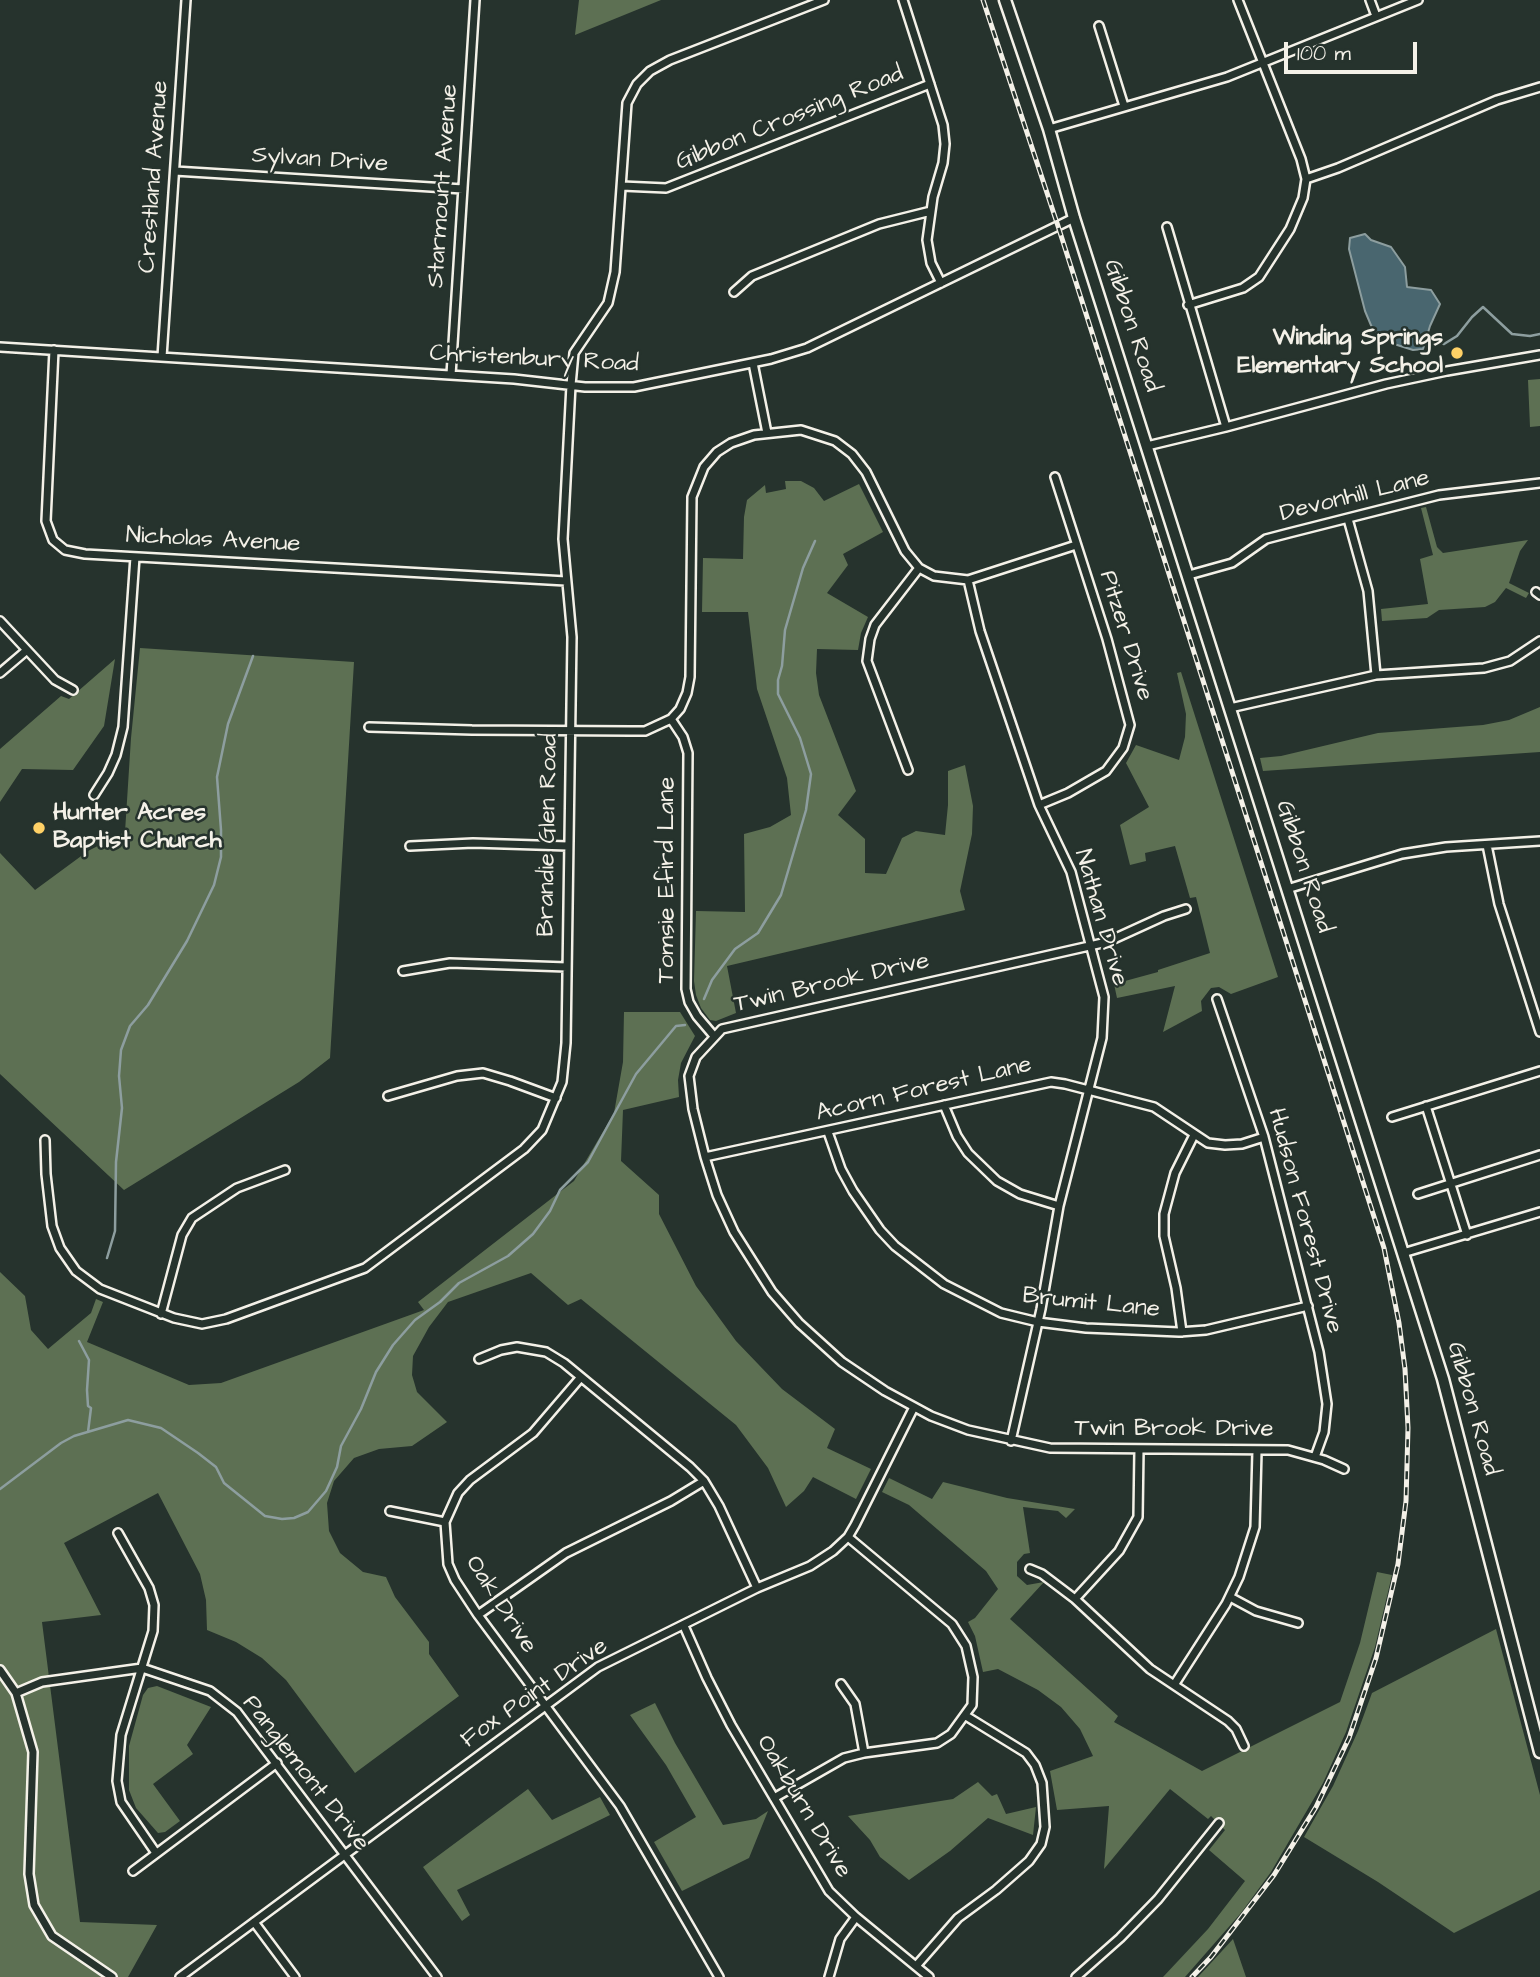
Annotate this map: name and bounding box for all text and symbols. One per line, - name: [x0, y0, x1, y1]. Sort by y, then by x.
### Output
- scale bar: [1288, 28, 1421, 72]
- text: 100 m: [1297, 39, 1351, 68]
- street label: Gibbon Crossing Road: [672, 60, 908, 178]
- street label: Crestland Avenue: [134, 80, 176, 274]
- street label: Starmount Avenue: [423, 83, 465, 289]
- street label: Sylvan Drive: [251, 142, 389, 180]
- street label: Gibbon Road: [1096, 256, 1166, 396]
- place label: Winding Springs Elementary School: [1237, 325, 1443, 381]
- street label: Christenbury Road: [429, 340, 639, 380]
- marker: Winding Springs Elementary School: [1449, 345, 1465, 361]
- street label: Devonhill Lane: [1277, 465, 1433, 529]
- street label: Nicholas Avenue: [125, 522, 301, 560]
- street label: Pitzer Drive: [1092, 568, 1158, 704]
- street label: Brandie Glen Road: [533, 733, 565, 937]
- street label: Tomsie Efird Lane: [654, 777, 682, 983]
- street label: Gibbon Road: [1268, 797, 1338, 937]
- place label: Hunter Acres Baptist Church: [53, 800, 222, 856]
- marker: Hunter Acres Baptist Church: [31, 820, 47, 836]
- street label: Nathan Drive: [1067, 846, 1133, 990]
- street label: Twin Brook Drive: [732, 948, 932, 1020]
- street label: Acorn Forest Lane: [813, 1051, 1035, 1129]
- street label: Hudson Forest Drive: [1260, 1105, 1348, 1337]
- street label: Brumit Lane: [1021, 1282, 1161, 1326]
- street label: Gibbon Road: [1439, 1339, 1505, 1479]
- street label: Twin Brook Drive: [1074, 1416, 1274, 1444]
- street label: Oak Drive: [458, 1551, 542, 1659]
- street label: Fox Point Drive: [456, 1633, 614, 1755]
- street label: Panglemont Drive: [235, 1690, 375, 1858]
- street label: Oakburn Drive: [749, 1730, 857, 1884]

